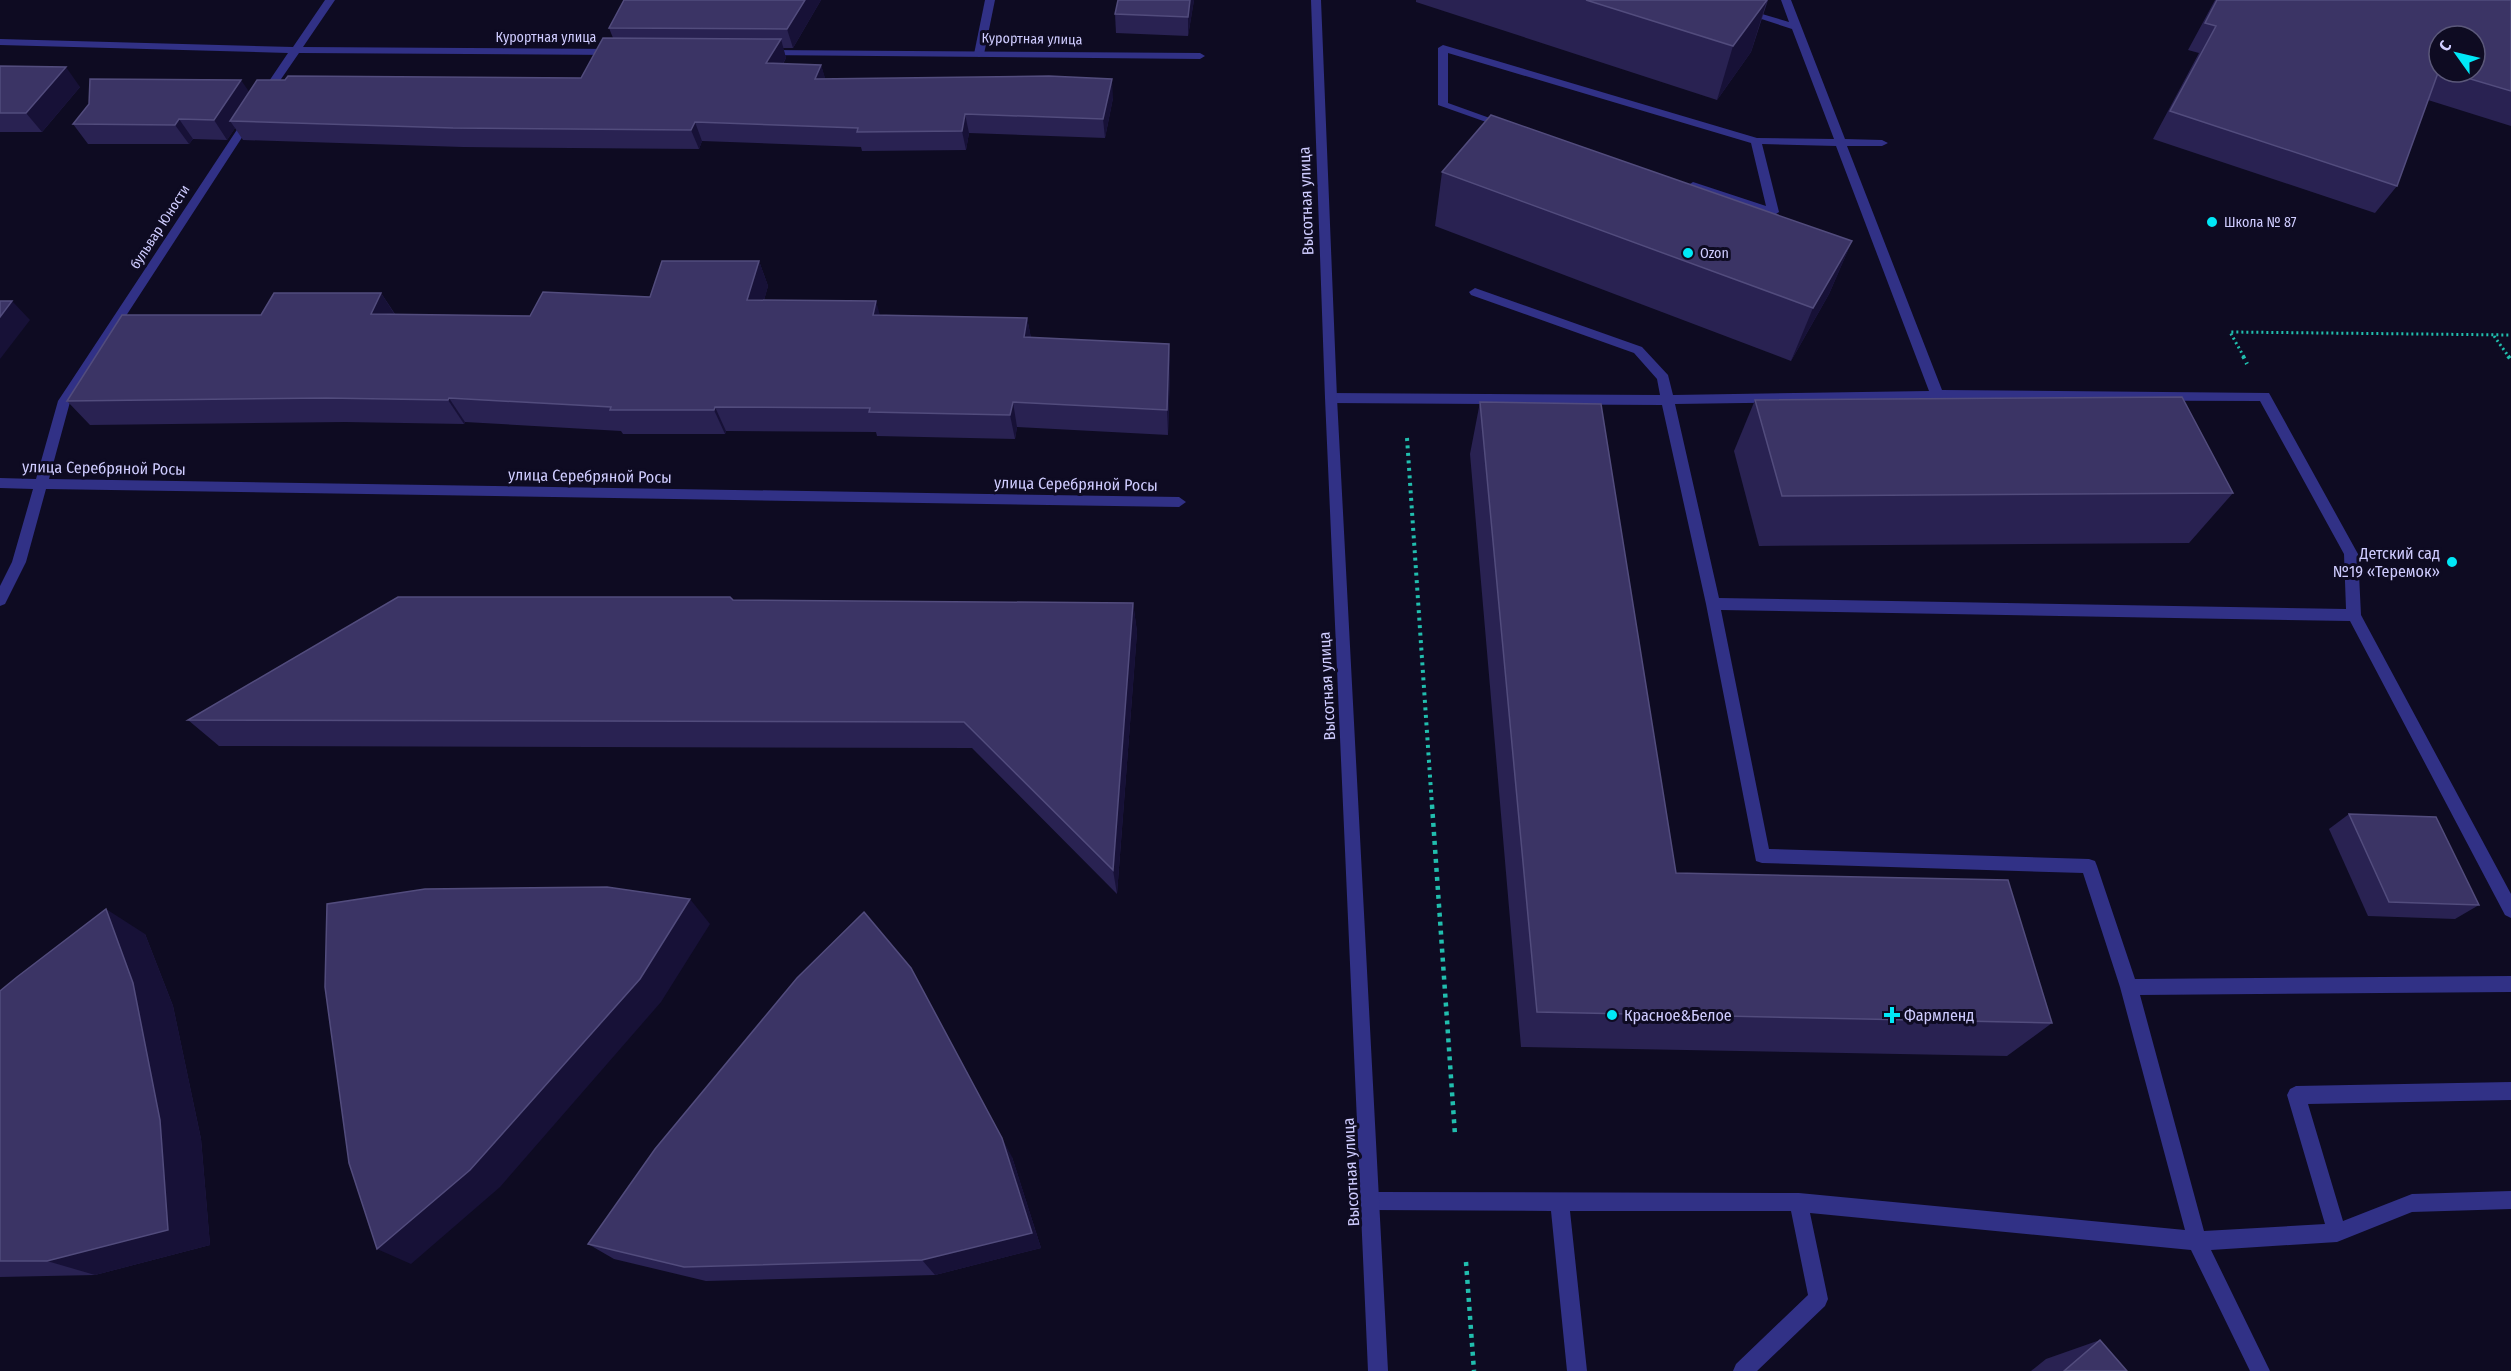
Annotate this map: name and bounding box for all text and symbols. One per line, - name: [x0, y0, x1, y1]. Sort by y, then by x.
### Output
- north arrow: [2427, 24, 2487, 84]
- street label: Курортная улица: [496, 29, 597, 46]
- street label: Курортная улица: [981, 30, 1083, 48]
- text: С: [2435, 37, 2456, 55]
- street label: Высотная улица: [1295, 146, 1317, 256]
- street label: бульвар Юности: [126, 182, 194, 272]
- place label: Школа № 87: [2224, 214, 2297, 231]
- marker: Школа № 87: [2205, 215, 2219, 229]
- place label: Ozon: [1700, 245, 1729, 262]
- marker: Ozon: [1681, 246, 1695, 260]
- street label: улица Серебряной Росы: [22, 457, 186, 479]
- street label: улица Серебряной Росы: [508, 465, 672, 487]
- street label: улица Серебряной Росы: [994, 473, 1158, 495]
- place label: Детский сад №19 «Теремок»: [2333, 544, 2440, 581]
- marker: Детский сад №19 «Теремок»: [2445, 555, 2459, 569]
- street label: Высотная улица: [1315, 631, 1339, 741]
- place label: Красное&Белое: [1624, 1006, 1732, 1025]
- place label: Фармленд: [1904, 1006, 1974, 1025]
- marker: Красное&Белое: [1605, 1008, 1619, 1022]
- marker: Фармленд: [1885, 1008, 1899, 1022]
- street label: Высотная улица: [1339, 1117, 1363, 1227]

